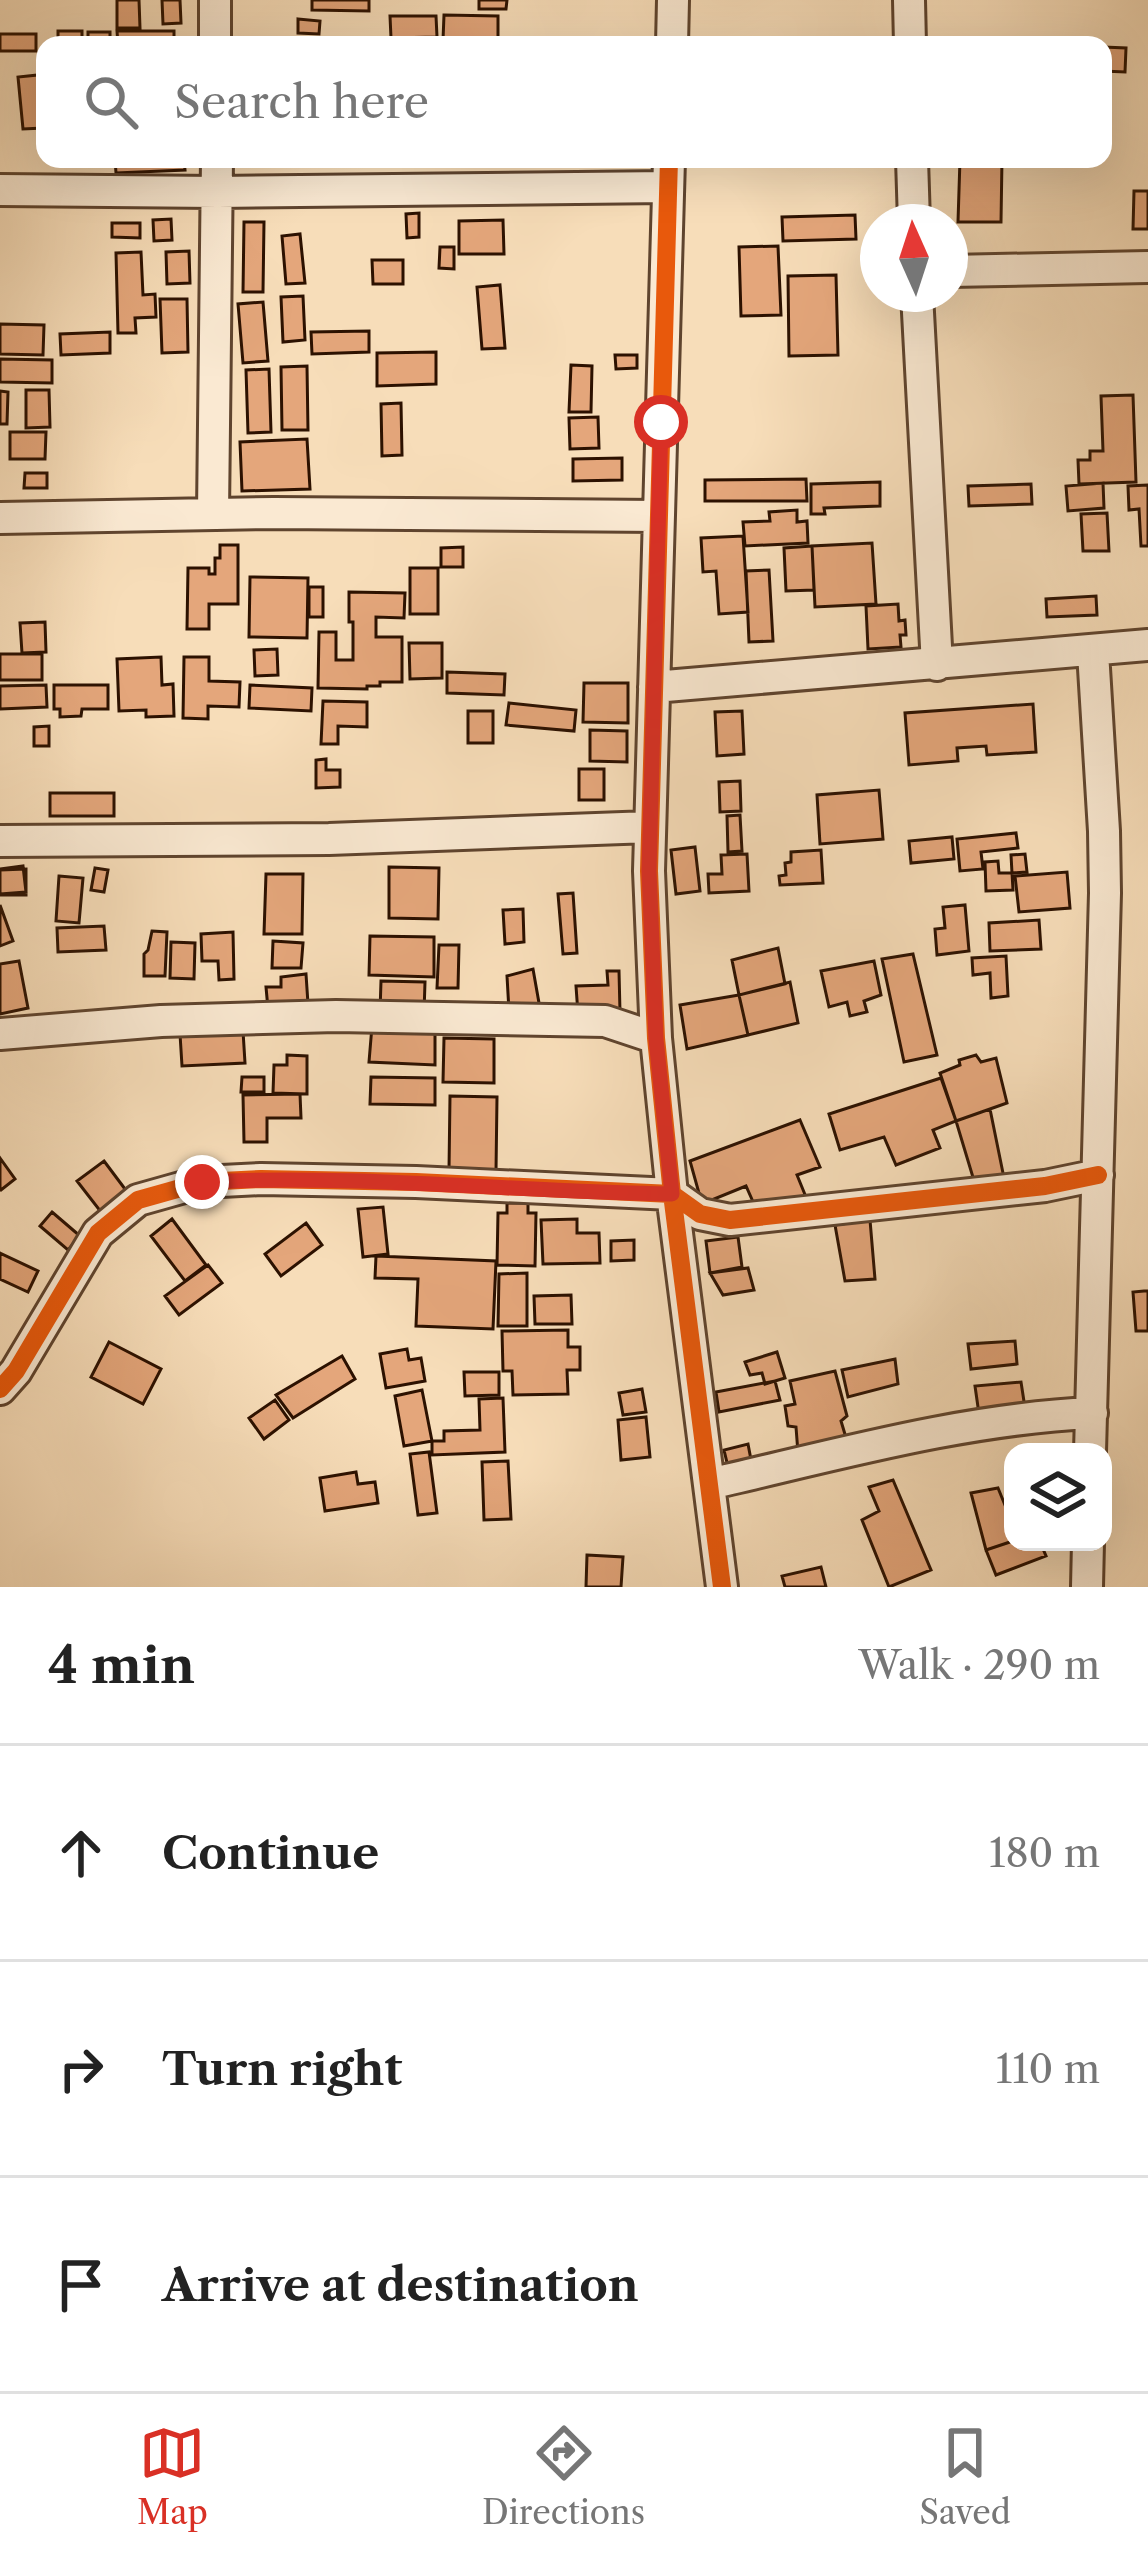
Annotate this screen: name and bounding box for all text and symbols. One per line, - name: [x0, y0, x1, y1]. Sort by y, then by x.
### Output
- search box: [36, 36, 1112, 168]
- icon: search: [78, 69, 144, 135]
- text: Search here: [174, 74, 429, 130]
- north arrow: [860, 204, 968, 312]
- route start: [634, 395, 688, 449]
- route end: [175, 1155, 229, 1209]
- map controls: [1004, 1443, 1112, 1551]
- button: layers: [1004, 1443, 1112, 1551]
- text: 4 min: [48, 1634, 195, 1696]
- text: Walk · 290 m: [858, 1641, 1100, 1689]
- icon: ahead: [48, 1820, 114, 1886]
- text: Continue: [162, 1825, 379, 1881]
- text: 180 m: [989, 1829, 1100, 1877]
- icon: right: [48, 2036, 114, 2102]
- text: Turn right: [162, 2041, 402, 2097]
- text: 110 m: [996, 2045, 1100, 2093]
- icon: arrive: [48, 2252, 114, 2318]
- text: Arrive at destination: [162, 2257, 639, 2313]
- tab: Map: [137, 2420, 208, 2533]
- tab: Directions: [482, 2420, 645, 2533]
- tab: Saved: [919, 2420, 1011, 2533]

